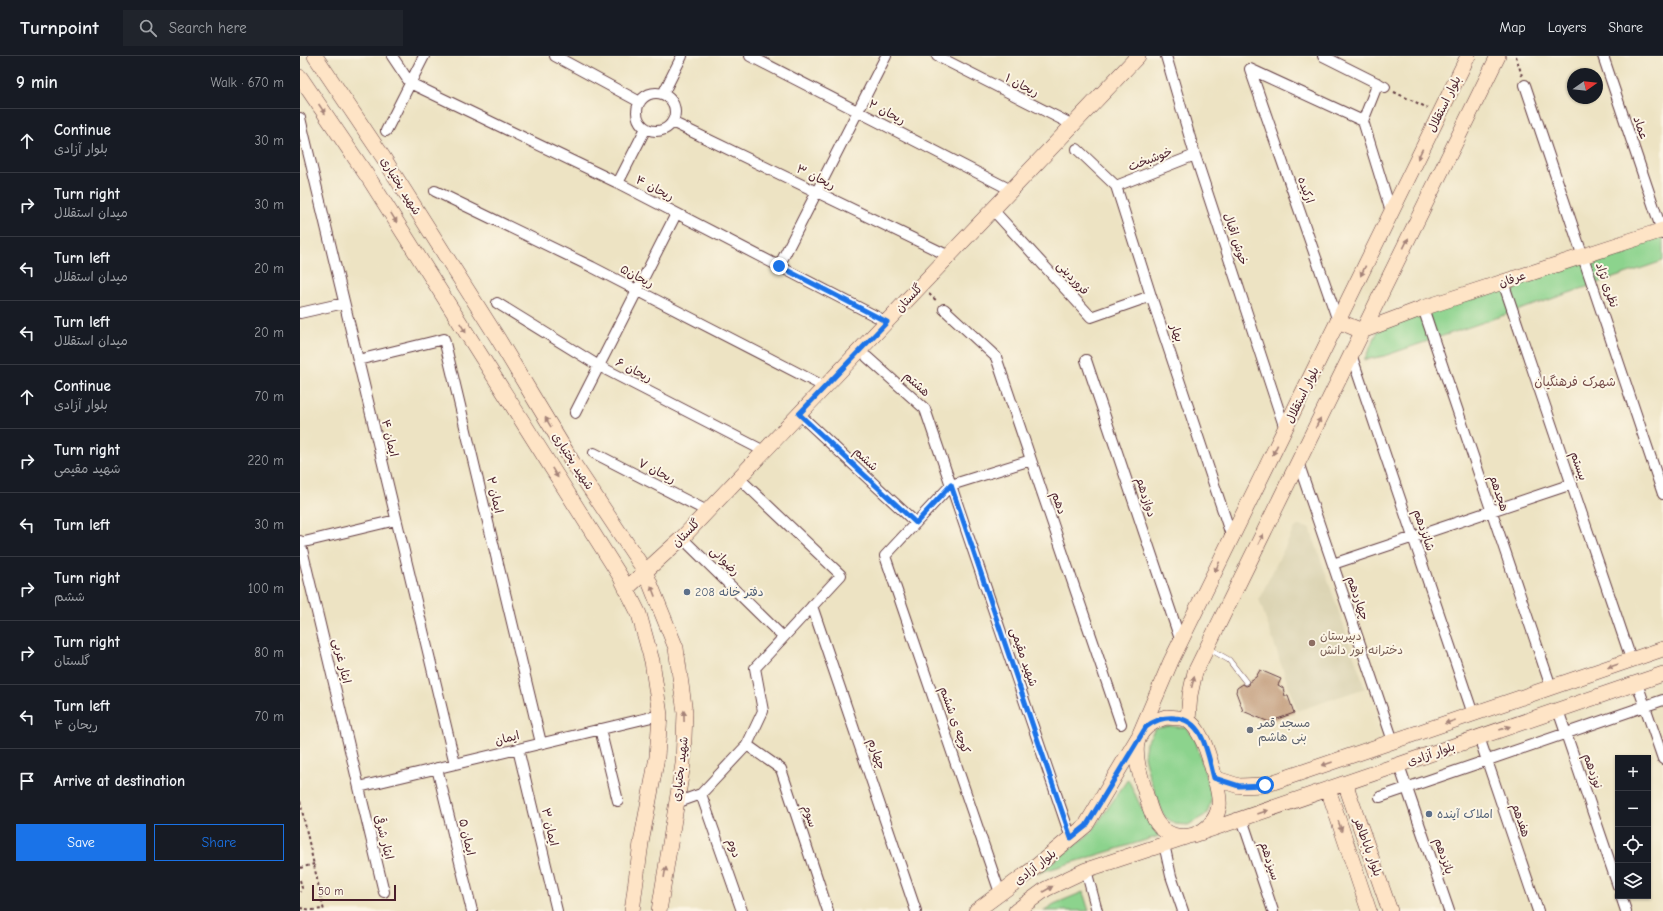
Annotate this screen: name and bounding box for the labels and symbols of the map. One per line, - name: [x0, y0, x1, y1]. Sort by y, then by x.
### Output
- north arrow: [1567, 68, 1603, 104]
- street label: ریحان ۱: [1003, 71, 1041, 99]
- street label: بلوار استقلال: [1424, 74, 1465, 135]
- street label: ریحان ۲: [866, 97, 908, 127]
- one-way arrow: [318, 104, 326, 115]
- street label: عماد: [1631, 115, 1651, 141]
- street label: خوشبخت: [1126, 144, 1174, 175]
- one-way arrow: [1417, 148, 1423, 160]
- street label: شهید بختیاری: [377, 155, 424, 218]
- street label: ریحان ۳: [794, 162, 838, 192]
- street label: ریحان ۴: [634, 173, 676, 203]
- street label: ارکیده: [1295, 175, 1317, 205]
- street label: خوش اقبال: [1220, 211, 1251, 267]
- one-way arrow: [390, 212, 397, 224]
- one-way arrow: [1403, 237, 1409, 249]
- route end: [770, 257, 788, 275]
- street label: فروردینی: [1053, 258, 1092, 298]
- street label: نظری نژاد: [1593, 261, 1621, 309]
- street label: ریحان۵: [618, 262, 656, 290]
- one-way arrow: [1360, 265, 1366, 276]
- street label: عرفان: [1497, 268, 1527, 290]
- street label: گلستان: [892, 281, 926, 315]
- street label: بهار: [1166, 321, 1187, 344]
- one-way arrow: [459, 323, 467, 333]
- street label: ریحان ۶: [613, 355, 655, 385]
- street label: بلوار استقلال: [1282, 365, 1323, 426]
- street label: هشتم: [900, 369, 933, 401]
- district label: شهرک فرهنگیان: [1534, 374, 1616, 390]
- one-way arrow: [544, 416, 551, 428]
- one-way arrow: [1315, 417, 1321, 428]
- street label: ایمان ۴: [379, 418, 401, 458]
- street label: شهید بختیاری: [548, 430, 597, 493]
- street label: ششم: [849, 444, 881, 475]
- one-way arrow: [1272, 444, 1278, 456]
- street label: بیستم: [1566, 450, 1590, 483]
- street label: ریحان ۷: [636, 456, 678, 486]
- one-way arrow: [551, 467, 558, 479]
- street label: هجدهم: [1484, 473, 1512, 514]
- street label: ایمان ۲: [484, 475, 506, 515]
- street label: دوازدهم: [1131, 475, 1159, 519]
- street label: دهم: [1047, 490, 1069, 517]
- street label: شانزدهم: [1408, 507, 1438, 553]
- street label: گلستان: [669, 516, 703, 550]
- one-way arrow: [1258, 534, 1264, 545]
- street label: رضوانی: [707, 543, 743, 579]
- one-way arrow: [1214, 561, 1221, 573]
- street label: چهاردهم: [1342, 574, 1372, 623]
- one-way arrow: [650, 584, 656, 596]
- place label: دفتر خانه 208: [695, 585, 764, 599]
- marker: دفتر خانه 208: [682, 587, 692, 597]
- street label: شهید مقیمی: [1006, 626, 1041, 689]
- place label: دبیرستان دخترانه نور دانش: [1320, 629, 1403, 657]
- street label: ایثار غربی: [329, 637, 354, 685]
- marker: دبیرستان دخترانه نور دانش: [1307, 638, 1317, 648]
- one-way arrow: [1606, 663, 1618, 669]
- one-way arrow: [1190, 676, 1196, 688]
- street label: کوچه ی ششم: [935, 685, 973, 756]
- one-way arrow: [681, 710, 688, 722]
- place label: مسجد قمر بنی هاشم: [1257, 716, 1310, 746]
- one-way arrow: [1444, 719, 1456, 725]
- marker: مسجد قمر بنی هاشم: [1245, 725, 1255, 735]
- one-way arrow: [1500, 725, 1512, 731]
- street label: ایمان: [493, 728, 521, 748]
- street label: شهید بختیاری: [669, 736, 692, 802]
- street label: چهارم: [863, 737, 889, 772]
- street label: بلوار آزادی: [1405, 739, 1457, 770]
- street label: نوزدهم: [1579, 752, 1605, 791]
- one-way arrow: [1321, 761, 1333, 767]
- route start: [1256, 776, 1274, 794]
- street label: هفدهم: [1507, 801, 1533, 840]
- street label: سوم: [798, 803, 820, 830]
- street label: ایمان ۳: [539, 807, 561, 847]
- place label: املاک آینده: [1437, 807, 1493, 821]
- one-way arrow: [1257, 808, 1269, 814]
- marker: املاک آینده: [1424, 809, 1434, 819]
- street label: ایثار شرقی: [372, 813, 396, 861]
- street label: بلوار باباطاهر: [1350, 815, 1385, 879]
- street label: ایمان ۵: [456, 817, 478, 857]
- one-way arrow: [1338, 821, 1344, 833]
- street label: دوم: [722, 836, 744, 860]
- street label: پانزدهم: [1429, 836, 1457, 877]
- street label: سیزدهم: [1255, 840, 1283, 883]
- street label: بلوار آزادی: [1011, 846, 1059, 889]
- one-way arrow: [662, 866, 668, 879]
- scale bar: [312, 883, 396, 902]
- one-way arrow: [1042, 885, 1054, 892]

